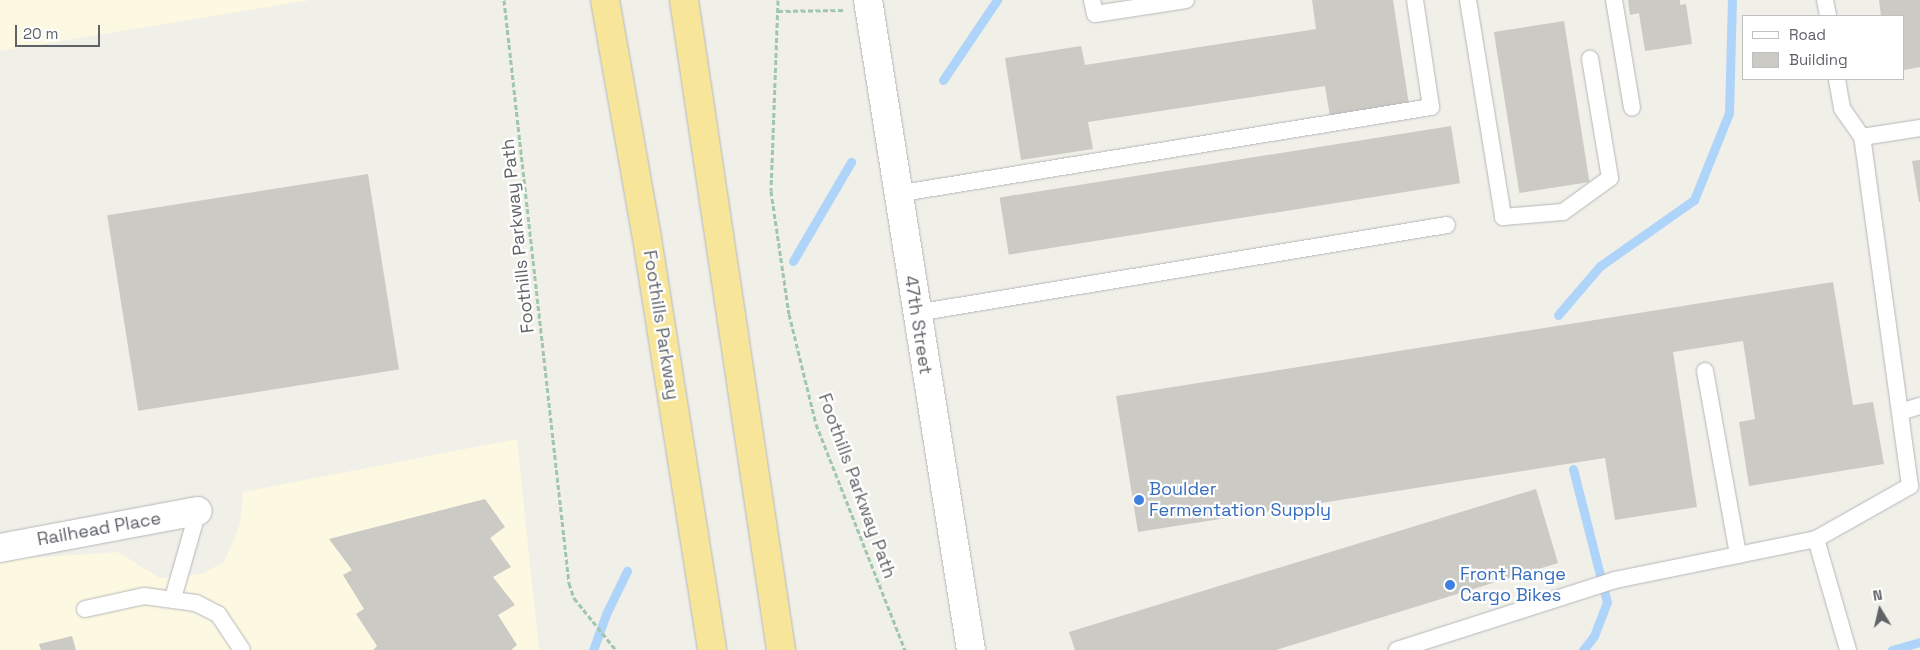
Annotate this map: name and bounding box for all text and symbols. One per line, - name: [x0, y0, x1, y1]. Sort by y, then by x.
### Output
- scale bar: [18, 15, 102, 47]
- legend: [1742, 15, 1905, 80]
- text: 20 m: [23, 24, 58, 43]
- text: Road: [1789, 25, 1826, 44]
- text: Building: [1789, 50, 1848, 69]
- street label: Foothills Parkway Path: [497, 138, 539, 334]
- street label: Foothills Parkway: [639, 249, 683, 401]
- street label: 47th Street: [900, 274, 936, 376]
- street label: Foothills Parkway Path: [813, 391, 901, 581]
- place label: Boulder Fermentation Supply: [1149, 479, 1331, 522]
- marker: Boulder Fermentation Supply: [1133, 494, 1145, 506]
- street label: Railhead Place: [35, 507, 163, 551]
- place label: Front Range Cargo Bikes: [1460, 564, 1566, 606]
- marker: Front Range Cargo Bikes: [1444, 579, 1456, 591]
- north arrow: [1855, 585, 1905, 635]
- text: N: [1872, 586, 1884, 605]

